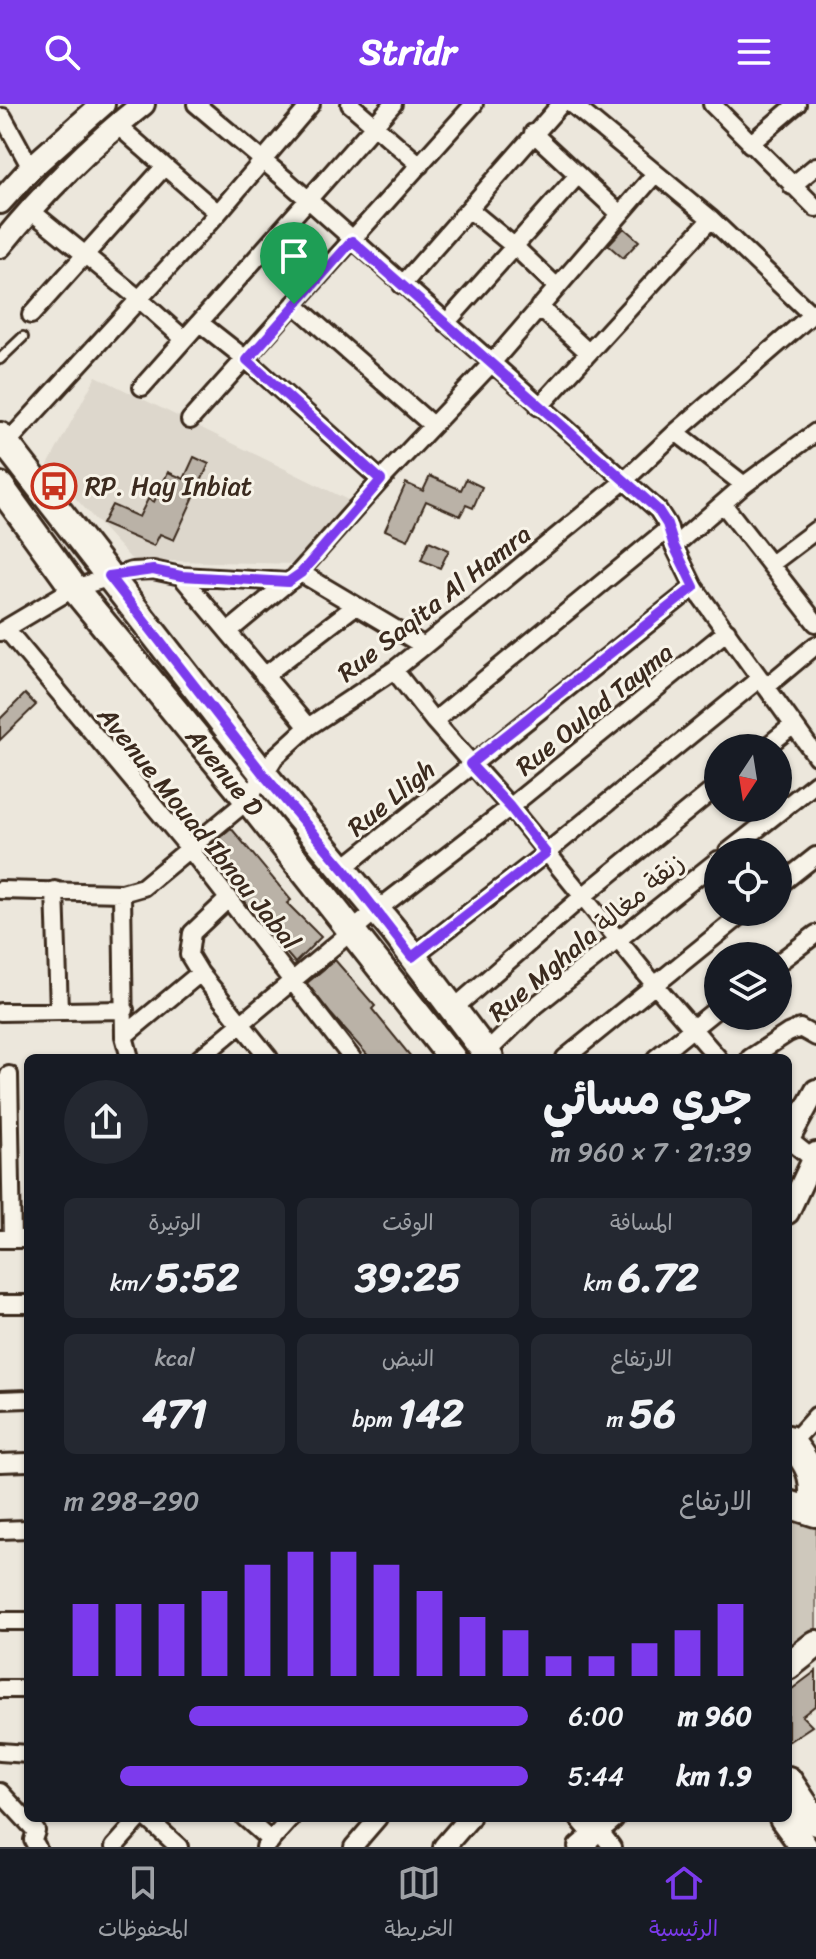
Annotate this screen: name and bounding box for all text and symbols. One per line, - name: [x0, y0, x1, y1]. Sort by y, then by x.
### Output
- text: Stridr: [360, 20, 456, 84]
- icon: search: [40, 30, 84, 74]
- icon: menu: [732, 30, 776, 74]
- pin: [260, 222, 328, 304]
- icon: arrive: [272, 234, 316, 278]
- bus stop icon: RP. Hay Inbiat: [30, 462, 78, 510]
- place label: RP. Hay Inbiat: [85, 463, 252, 509]
- street label: Rue Saqita Al Hamra: [327, 512, 541, 694]
- street label: Rue Oulad Tayma: [505, 630, 683, 788]
- street label: Avenue Mouad Ibnou Jabal: [85, 695, 313, 961]
- street label: Avenue D: [173, 716, 276, 827]
- north arrow: [704, 734, 792, 822]
- map controls: [704, 734, 792, 1030]
- street label: Rue Lligh: [336, 748, 446, 848]
- button: locate: [704, 838, 792, 926]
- street label: Rue Mghala زنقة مغالة: [477, 840, 695, 1034]
- button: layers: [704, 942, 792, 1030]
- text: جري مسائي: [543, 1060, 752, 1138]
- button: share: [64, 1080, 148, 1164]
- text: 21:39 · 7 × 960 m: [551, 1129, 752, 1175]
- text: الوتيرة: [148, 1203, 201, 1242]
- text: الوقت: [382, 1203, 434, 1242]
- text: المسافة: [610, 1203, 673, 1242]
- text: 5:52: [155, 1242, 239, 1313]
- text: 39:25: [355, 1242, 461, 1313]
- text: 6.72: [618, 1242, 699, 1313]
- text: /km: [110, 1264, 155, 1303]
- text: km: [584, 1264, 618, 1303]
- text: kcal: [155, 1339, 195, 1378]
- text: النبض: [382, 1339, 434, 1378]
- text: الارتفاع: [610, 1339, 672, 1378]
- text: 471: [142, 1378, 207, 1449]
- text: 142: [399, 1378, 464, 1449]
- text: 56: [629, 1378, 676, 1449]
- text: bpm: [352, 1400, 399, 1439]
- text: m: [606, 1400, 629, 1439]
- text: 290–298 m: [64, 1478, 200, 1524]
- text: الارتفاع: [679, 1478, 752, 1524]
- text: 6:00: [569, 1693, 624, 1739]
- text: 960 m: [678, 1693, 752, 1739]
- text: 5:44: [568, 1753, 624, 1799]
- text: 1.9 km: [676, 1753, 752, 1799]
- tab: المحفوظات: [98, 1861, 189, 1948]
- tab: الخريطة: [384, 1861, 453, 1948]
- tab: الرئيسية: [649, 1861, 718, 1948]

